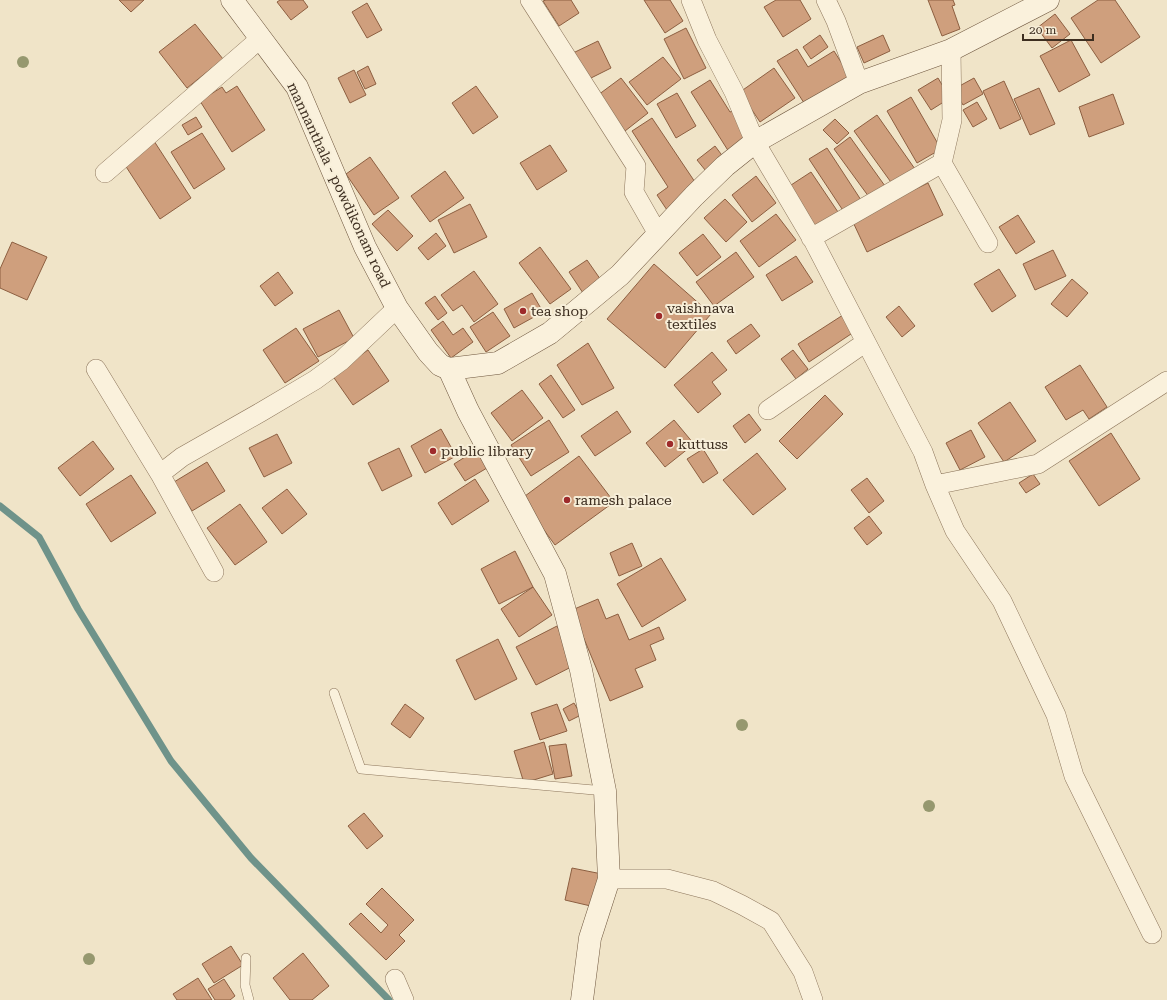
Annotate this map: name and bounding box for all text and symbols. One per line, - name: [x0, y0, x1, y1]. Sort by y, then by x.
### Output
- scale bar: [1023, 16, 1093, 42]
- text: 20 m: [1029, 23, 1056, 37]
- street label: mannanthala - powdikonam road: [284, 80, 394, 290]
- place label: vaishnava textiles: [667, 300, 735, 332]
- place label: tea shop: [531, 303, 588, 319]
- marker: tea shop: [518, 306, 528, 316]
- marker: vaishnava textiles: [654, 311, 664, 321]
- place label: kuttuss: [678, 436, 728, 452]
- marker: kuttuss: [665, 439, 675, 449]
- place label: public library: [441, 443, 534, 459]
- marker: public library: [428, 446, 438, 456]
- place label: ramesh palace: [575, 492, 672, 508]
- marker: ramesh palace: [562, 495, 572, 505]

